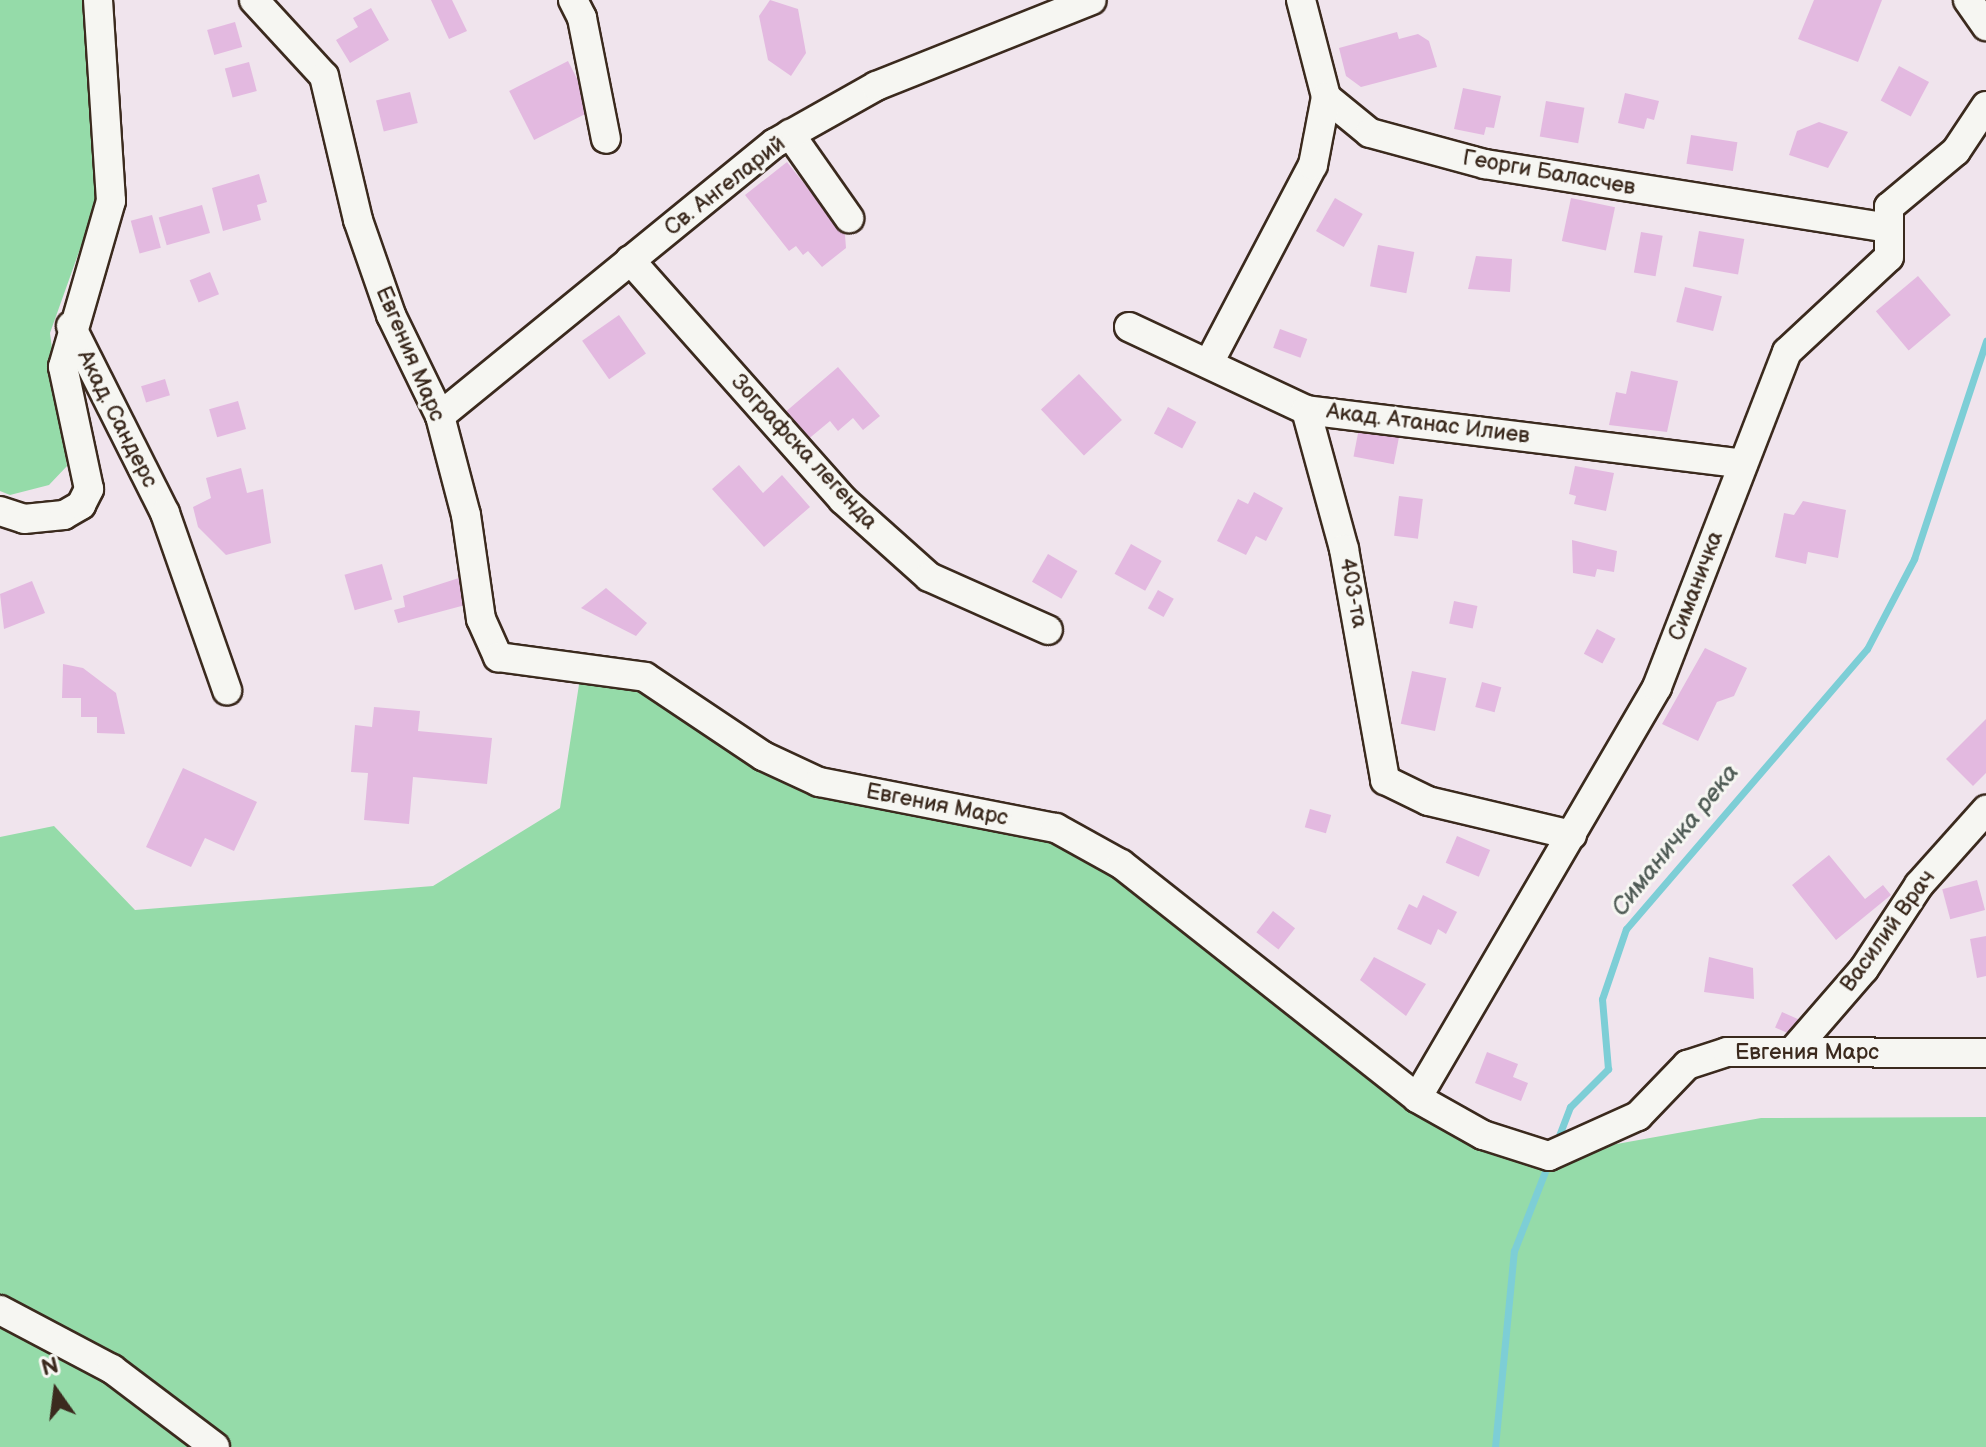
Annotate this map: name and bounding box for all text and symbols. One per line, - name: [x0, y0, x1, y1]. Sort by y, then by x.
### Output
- street label: Св. Ангеларий: [659, 131, 791, 241]
- street label: Георги Баласчев: [1461, 145, 1637, 201]
- street label: Евгения Марс: [370, 282, 450, 426]
- street label: Акад. Сандерс: [71, 346, 163, 492]
- street label: Зографска легенда: [725, 369, 883, 535]
- street label: Акад. Атанас Илиев: [1325, 398, 1531, 450]
- street label: Симаничка: [1663, 528, 1729, 644]
- street label: 403-та: [1333, 556, 1373, 630]
- water label: Симаничка река: [1605, 758, 1745, 922]
- street label: Евгения Марс: [864, 778, 1010, 832]
- street label: Василий Врач: [1835, 865, 1941, 997]
- street label: Евгения Марс: [1735, 1040, 1879, 1066]
- north arrow: [16, 1351, 96, 1431]
- text: N: [39, 1352, 61, 1382]

